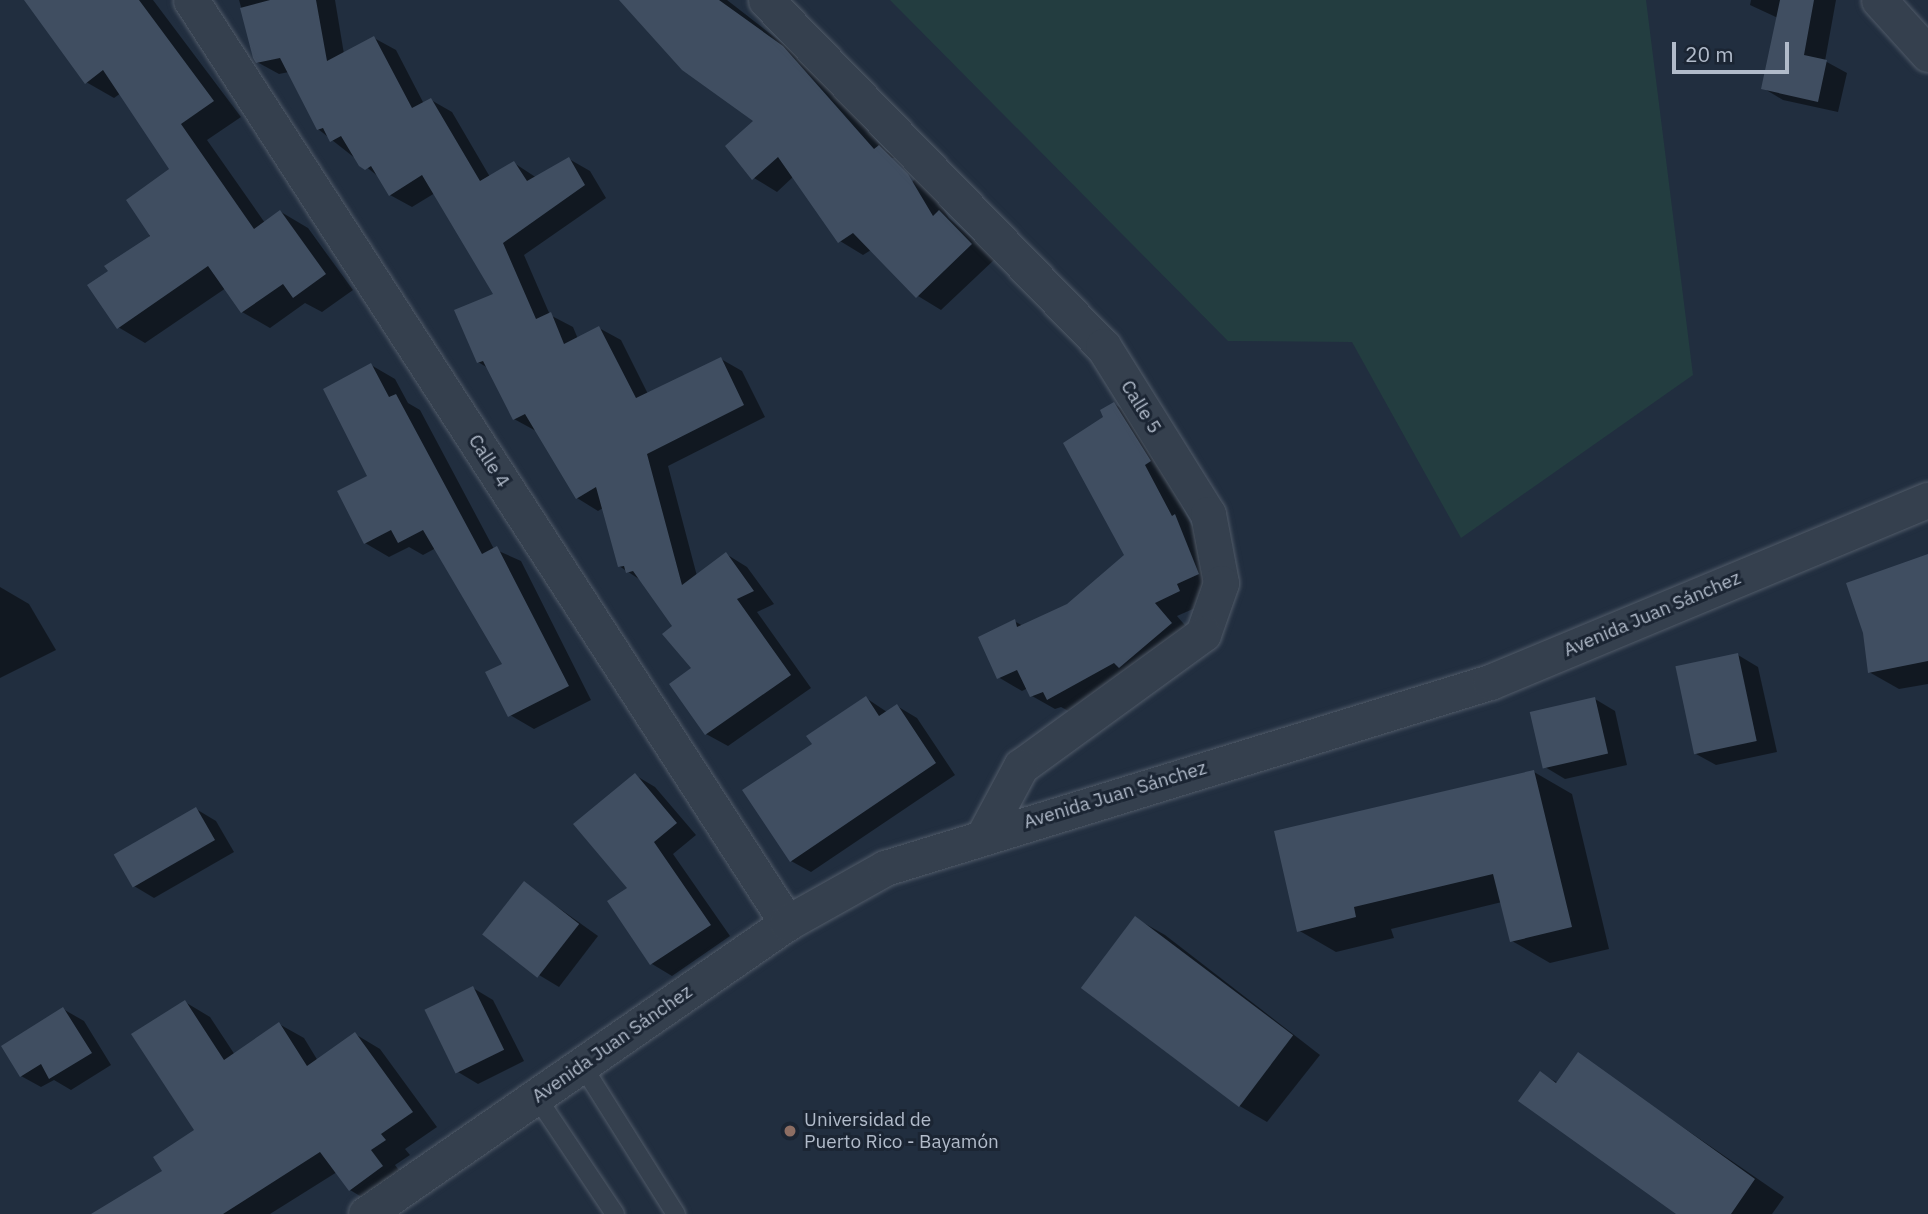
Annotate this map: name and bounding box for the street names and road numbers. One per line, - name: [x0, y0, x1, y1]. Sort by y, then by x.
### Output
- street label: Calle 5: [1116, 376, 1166, 438]
- street label: Calle 4: [464, 430, 514, 492]
- street label: Avenida Juan Sánchez: [1560, 566, 1744, 662]
- street label: Avenida Juan Sánchez: [1021, 756, 1209, 834]
- street label: Avenida Juan Sánchez: [528, 980, 696, 1108]

